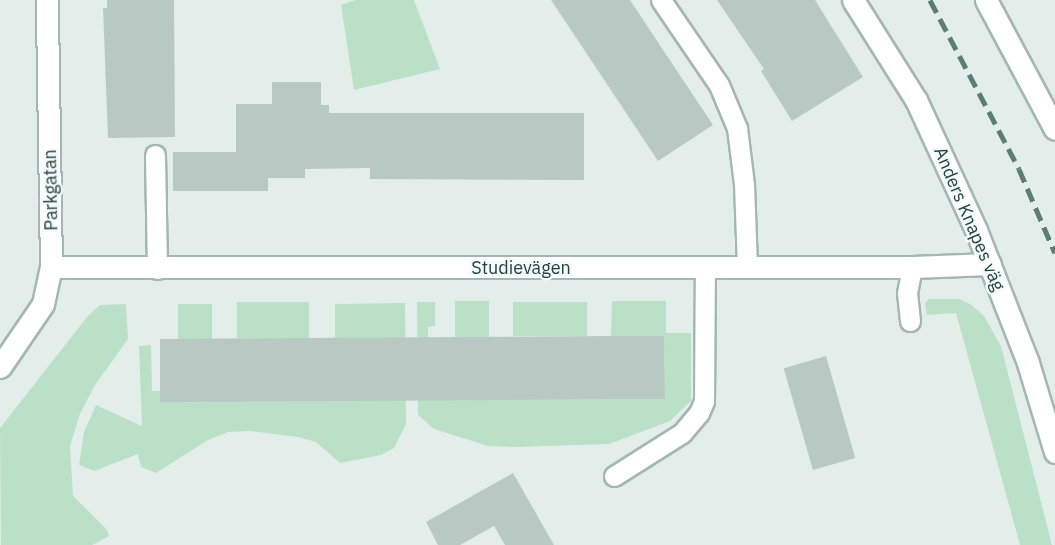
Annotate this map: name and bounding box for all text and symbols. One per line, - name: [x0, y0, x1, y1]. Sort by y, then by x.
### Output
- street label: Anders Knapes väg: [929, 144, 1009, 294]
- street label: Parkgatan: [39, 149, 63, 231]
- street label: Studievägen: [471, 257, 571, 279]

